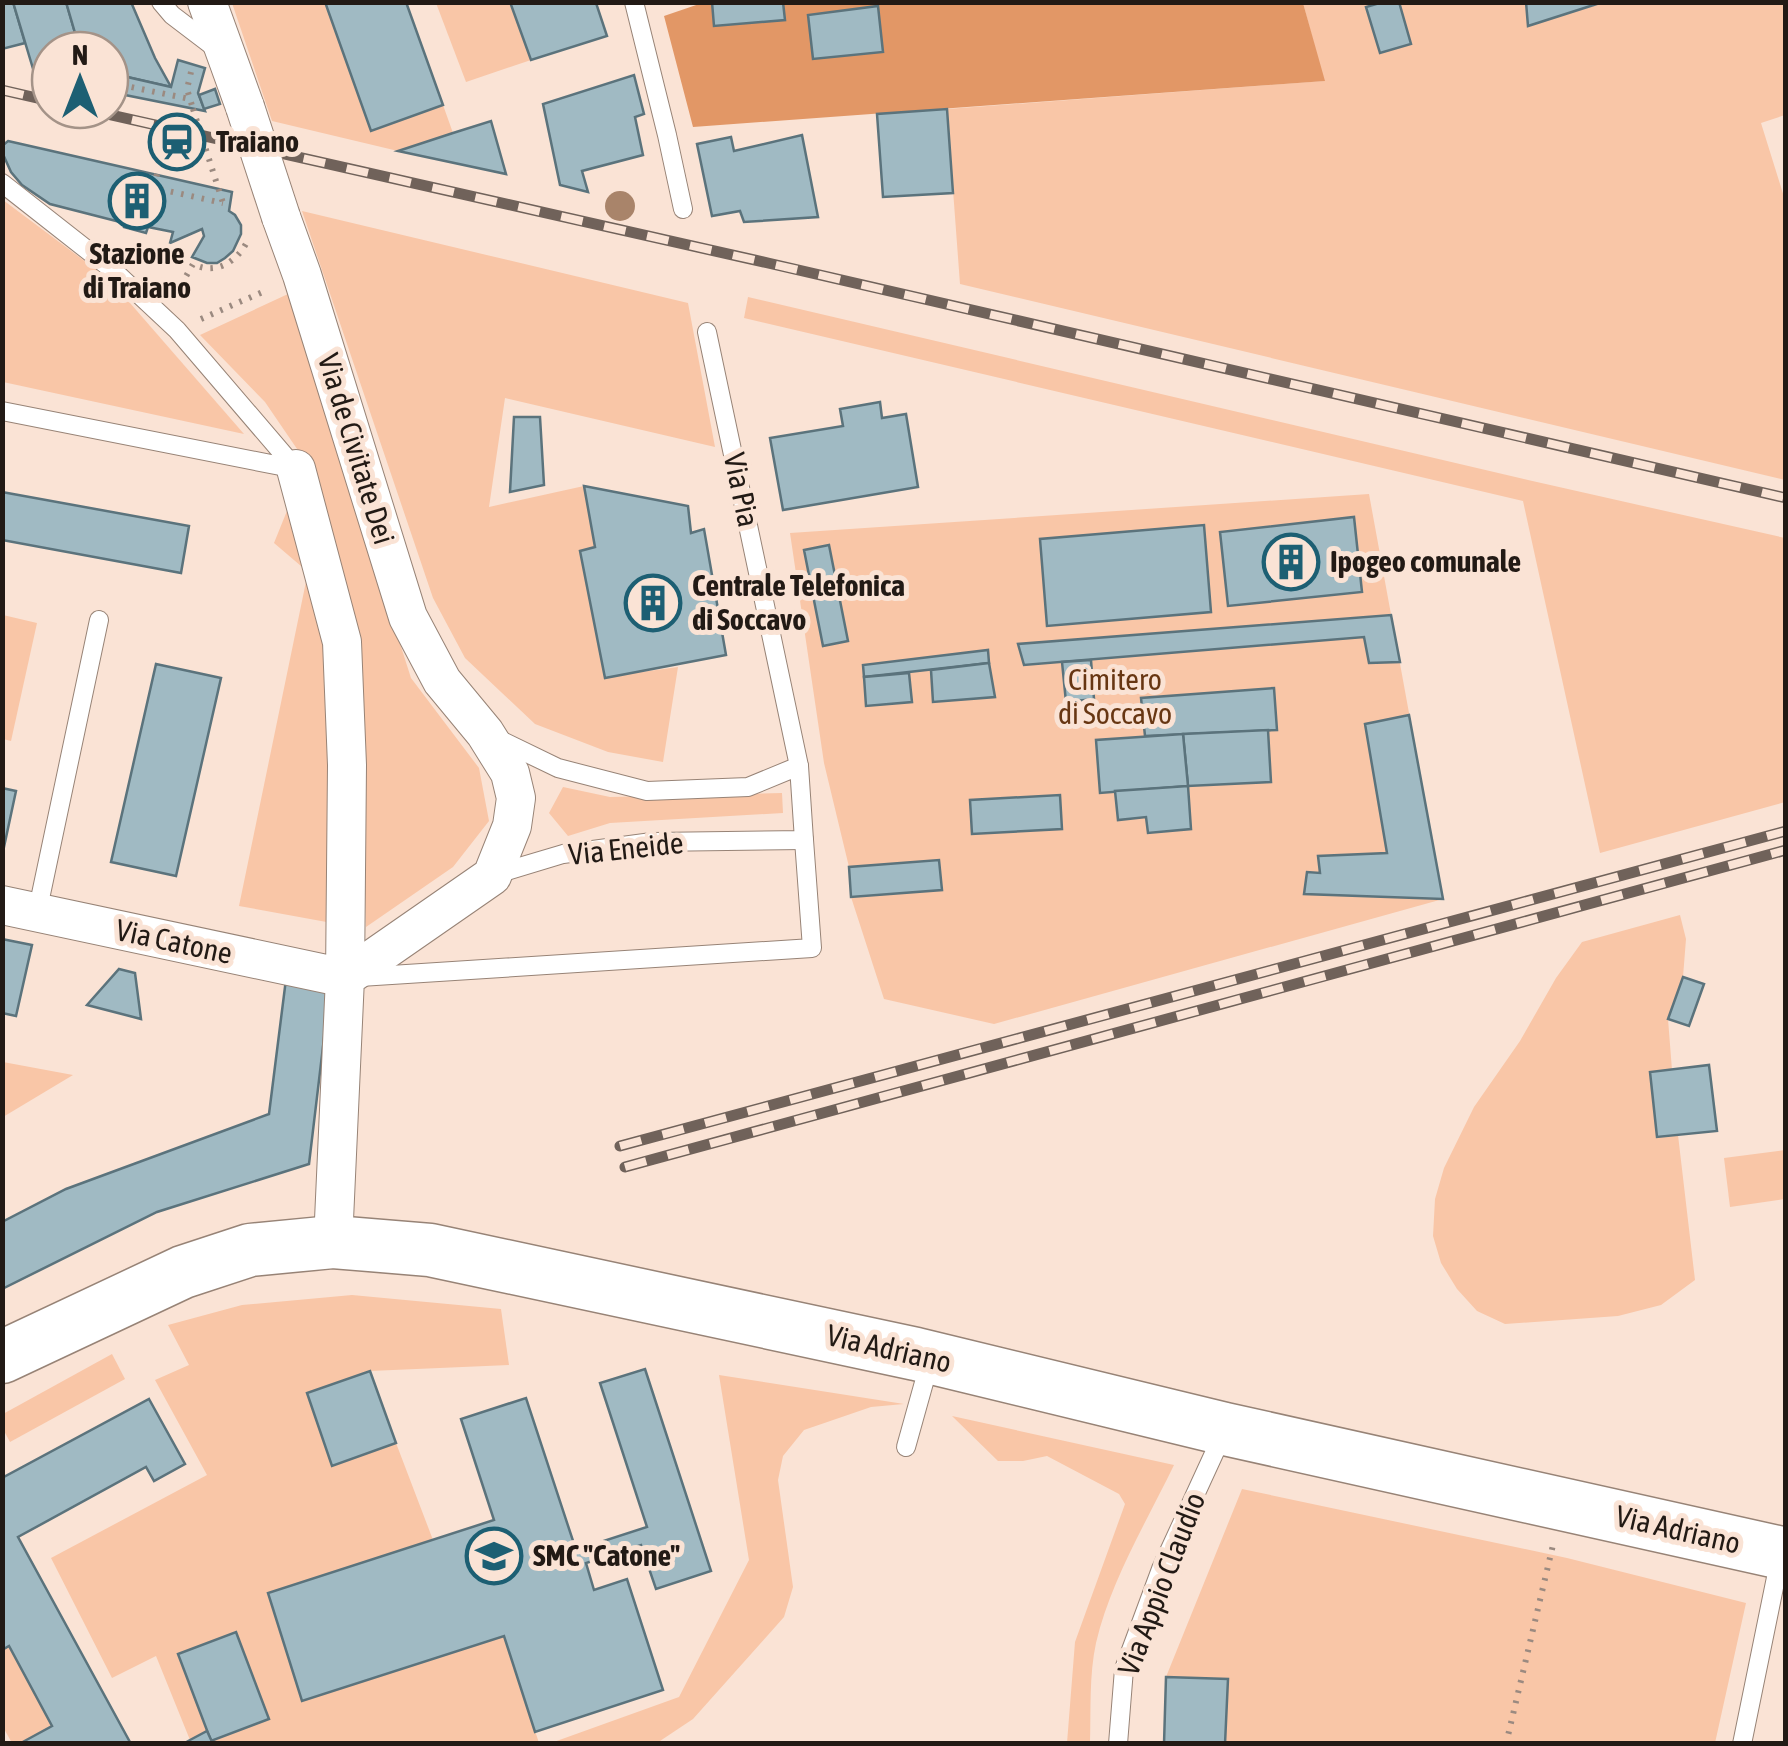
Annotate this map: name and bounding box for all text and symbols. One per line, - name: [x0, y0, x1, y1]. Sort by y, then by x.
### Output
- north arrow: [30, 30, 130, 130]
- text: N: [72, 39, 88, 71]
- station icon: Traiano: [147, 112, 207, 172]
- place label: Traiano: [216, 124, 299, 158]
- building icon: Stazione di Traiano: [107, 171, 167, 231]
- place label: Stazione di Traiano: [83, 236, 191, 304]
- street label: Via de Civitate Dei: [312, 349, 402, 548]
- street label: Via Pia: [718, 450, 766, 530]
- building icon: Ipogeo comunale: [1261, 532, 1321, 592]
- place label: Ipogeo comunale: [1330, 544, 1521, 578]
- place label: Centrale Telefonica di Soccavo: [692, 568, 905, 636]
- building icon: Centrale Telefonica di Soccavo: [623, 573, 683, 633]
- park label: Cimitero di Soccavo: [1058, 662, 1172, 730]
- street label: Via Eneide: [567, 825, 685, 871]
- street label: Via Catone: [113, 912, 235, 970]
- street label: Via Adriano: [824, 1317, 955, 1379]
- street label: Via Appio Claudio: [1111, 1487, 1212, 1680]
- street label: Via Adriano: [1613, 1498, 1744, 1560]
- school or university icon: SMC "Catone": [464, 1526, 524, 1586]
- place label: SMC "Catone": [533, 1538, 680, 1572]

